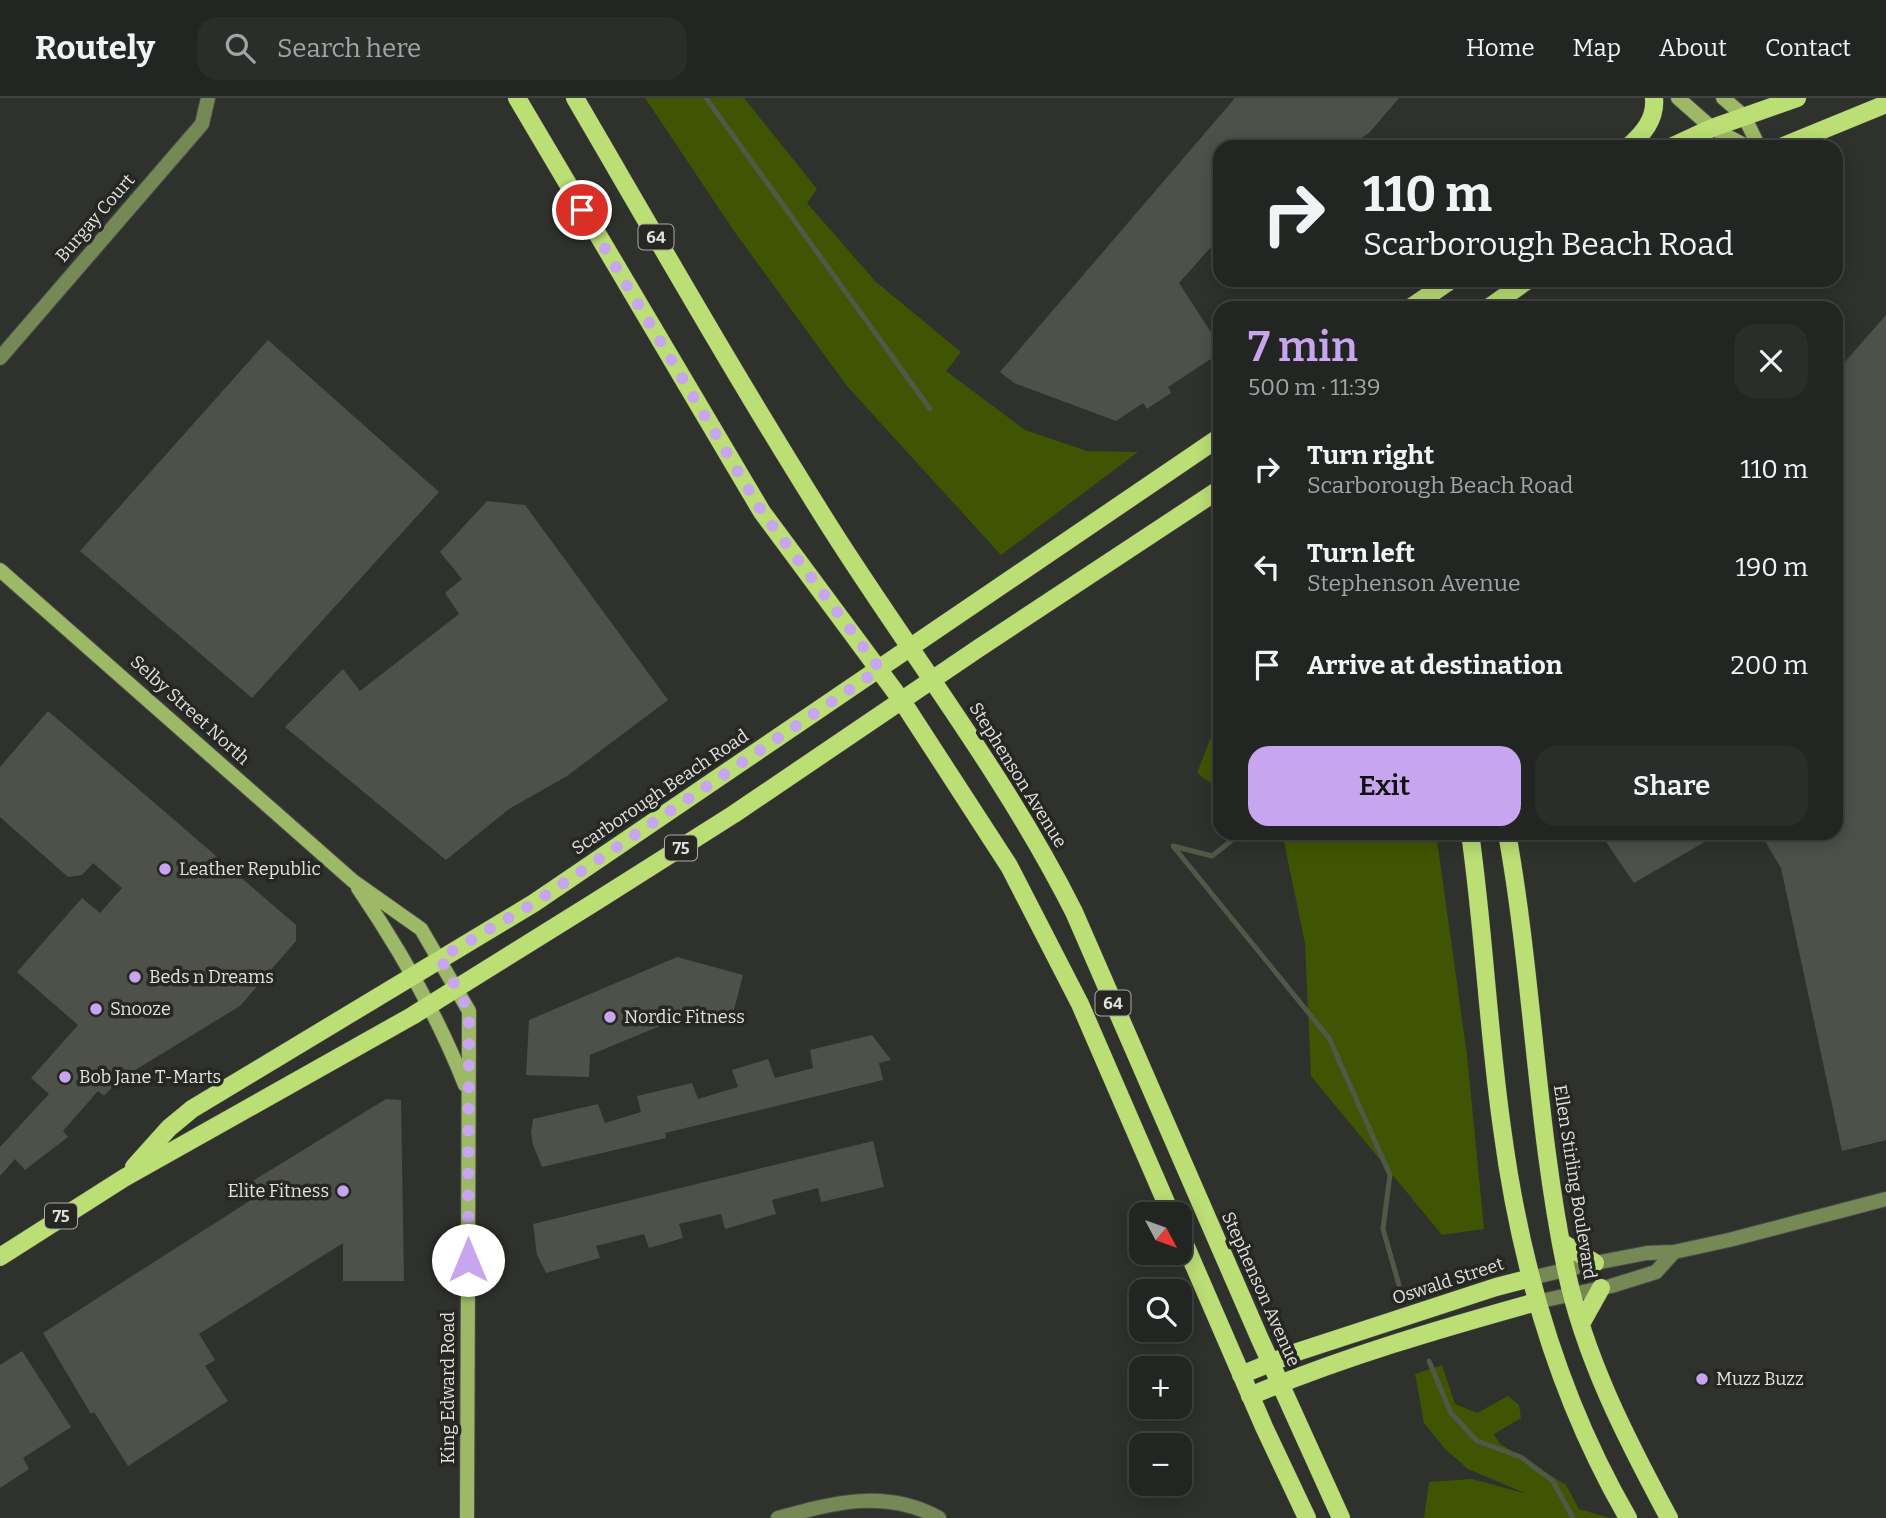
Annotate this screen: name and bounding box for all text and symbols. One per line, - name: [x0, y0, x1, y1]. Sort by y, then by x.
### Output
- search box: [197, 17, 687, 80]
- text: Routely: [35, 28, 155, 68]
- icon: search: [221, 29, 259, 67]
- text: Search here: [277, 33, 421, 64]
- text: Home: [1466, 34, 1535, 62]
- text: Map: [1573, 34, 1621, 62]
- text: About: [1659, 34, 1727, 62]
- text: Contact: [1765, 34, 1851, 62]
- text: 110 m: [1363, 165, 1492, 224]
- icon: right: [1248, 168, 1339, 259]
- street label: Burgay Court: [51, 169, 140, 267]
- pin: [552, 180, 612, 240]
- icon: arrive: [563, 191, 601, 229]
- road number: 64: [638, 225, 674, 250]
- text: Scarborough Beach Road: [1363, 225, 1734, 263]
- text: 7 min: [1248, 322, 1358, 372]
- button: close: [1734, 324, 1808, 398]
- text: 500 m · 11:39: [1248, 373, 1380, 401]
- text: Turn right: [1307, 440, 1434, 471]
- icon: right: [1248, 450, 1286, 488]
- text: 110 m: [1740, 454, 1808, 485]
- text: Scarborough Beach Road: [1307, 471, 1573, 499]
- text: Turn left: [1307, 538, 1415, 569]
- icon: left: [1248, 548, 1286, 586]
- text: 190 m: [1736, 552, 1808, 583]
- text: Stephenson Avenue: [1307, 569, 1521, 597]
- icon: arrive: [1248, 646, 1286, 684]
- text: Arrive at destination: [1307, 650, 1562, 681]
- text: 200 m: [1731, 650, 1808, 681]
- street label: Selby Street North: [126, 651, 254, 769]
- street label: Stephenson Avenue: [964, 698, 1072, 852]
- street label: Scarborough Beach Road: [567, 724, 753, 859]
- button: Exit: [1248, 746, 1521, 826]
- button: Share: [1535, 746, 1808, 826]
- road number: 75: [665, 835, 697, 860]
- place label: Leather Republic: [179, 858, 321, 880]
- marker: Leather Republic: [157, 861, 173, 877]
- place label: Beds n Dreams: [149, 966, 274, 988]
- marker: Beds n Dreams: [127, 969, 143, 985]
- road number: 64: [1096, 990, 1130, 1015]
- place label: Snooze: [110, 998, 171, 1020]
- marker: Snooze: [88, 1001, 104, 1017]
- place label: Nordic Fitness: [624, 1006, 745, 1028]
- marker: Nordic Fitness: [602, 1009, 618, 1025]
- place label: Bob Jane T-Marts: [79, 1066, 221, 1088]
- marker: Bob Jane T-Marts: [57, 1069, 73, 1085]
- street label: Ellen Stirling Boulevard: [1549, 1083, 1601, 1281]
- place label: Elite Fitness: [227, 1180, 329, 1202]
- marker: Elite Fitness: [335, 1183, 351, 1199]
- north arrow: [1129, 1202, 1192, 1265]
- map controls: [1129, 1202, 1192, 1496]
- road number: 75: [45, 1204, 77, 1228]
- street label: Stephenson Avenue: [1217, 1208, 1305, 1370]
- position arrow: [431, 1223, 505, 1297]
- street label: Oswald Street: [1390, 1253, 1507, 1309]
- button: search: [1129, 1279, 1192, 1342]
- street label: King Edward Road: [437, 1312, 459, 1464]
- button: +: [1129, 1356, 1192, 1419]
- place label: Muzz Buzz: [1716, 1368, 1804, 1390]
- marker: Muzz Buzz: [1694, 1371, 1710, 1387]
- button: −: [1129, 1433, 1192, 1496]

